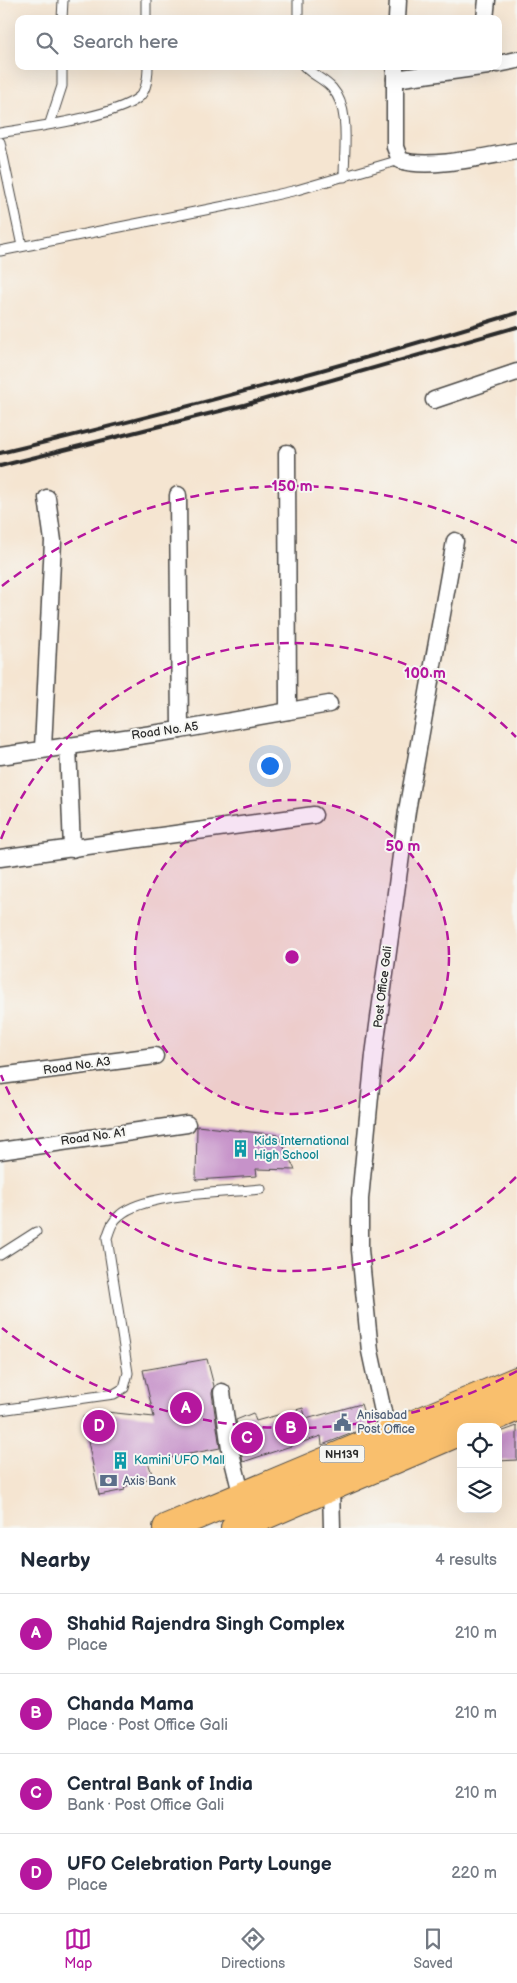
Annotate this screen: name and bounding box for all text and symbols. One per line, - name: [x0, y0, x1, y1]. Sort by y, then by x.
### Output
- search box: [15, 15, 502, 70]
- icon: search: [33, 29, 61, 57]
- text: Search here: [73, 31, 178, 54]
- text: 150 m: [271, 477, 313, 496]
- text: 100 m: [404, 664, 446, 683]
- street label: Road No. A5: [131, 719, 200, 743]
- your location: [257, 753, 283, 779]
- text: 50 m: [386, 837, 421, 856]
- street label: Post Office Gali: [371, 945, 395, 1029]
- centre of rings: [283, 948, 301, 966]
- street label: Road No. A3: [42, 1054, 112, 1078]
- street label: Road No. A1: [60, 1125, 126, 1149]
- place label: Kids International High School: [254, 1134, 349, 1163]
- building icon: Kids International High School: [230, 1138, 250, 1158]
- pin: A: [170, 1389, 202, 1427]
- pin: D: [83, 1407, 115, 1445]
- place label: Anisabad Post Office: [357, 1408, 415, 1437]
- pin: B: [275, 1409, 307, 1447]
- public building icon: Anisabad Post Office: [333, 1412, 353, 1432]
- pin: C: [231, 1419, 263, 1457]
- map controls: [457, 1423, 502, 1513]
- button: locate: [457, 1423, 502, 1468]
- road number: NH139: [320, 1446, 364, 1462]
- building icon: Kamini UFO Mall: [110, 1450, 130, 1470]
- place label: Kamini UFO Mall: [134, 1453, 225, 1468]
- button: layers: [457, 1468, 502, 1513]
- bank icon: Axis Bank: [99, 1471, 119, 1491]
- place label: Axis Bank: [123, 1474, 176, 1489]
- text: Nearby: [20, 1548, 90, 1573]
- text: 4 results: [435, 1551, 497, 1570]
- text: Shahid Rajendra Singh Complex: [67, 1613, 344, 1636]
- text: A: [31, 1624, 41, 1643]
- text: 210 m: [455, 1624, 497, 1643]
- text: Place: [67, 1636, 108, 1655]
- text: Chanda Mama: [67, 1693, 194, 1716]
- text: B: [30, 1704, 42, 1723]
- text: 210 m: [455, 1704, 497, 1723]
- text: Place · Post Office Gali: [67, 1716, 228, 1735]
- text: Central Bank of India: [67, 1773, 253, 1796]
- text: C: [30, 1784, 42, 1803]
- text: 210 m: [455, 1784, 497, 1803]
- text: Bank · Post Office Gali: [67, 1796, 224, 1815]
- text: UFO Celebration Party Lounge: [67, 1853, 332, 1876]
- text: D: [30, 1864, 42, 1883]
- text: 220 m: [451, 1864, 497, 1883]
- text: Place: [67, 1876, 108, 1895]
- tab: Map: [64, 1925, 92, 1972]
- tab: Directions: [221, 1925, 285, 1972]
- tab: Saved: [413, 1925, 453, 1972]

